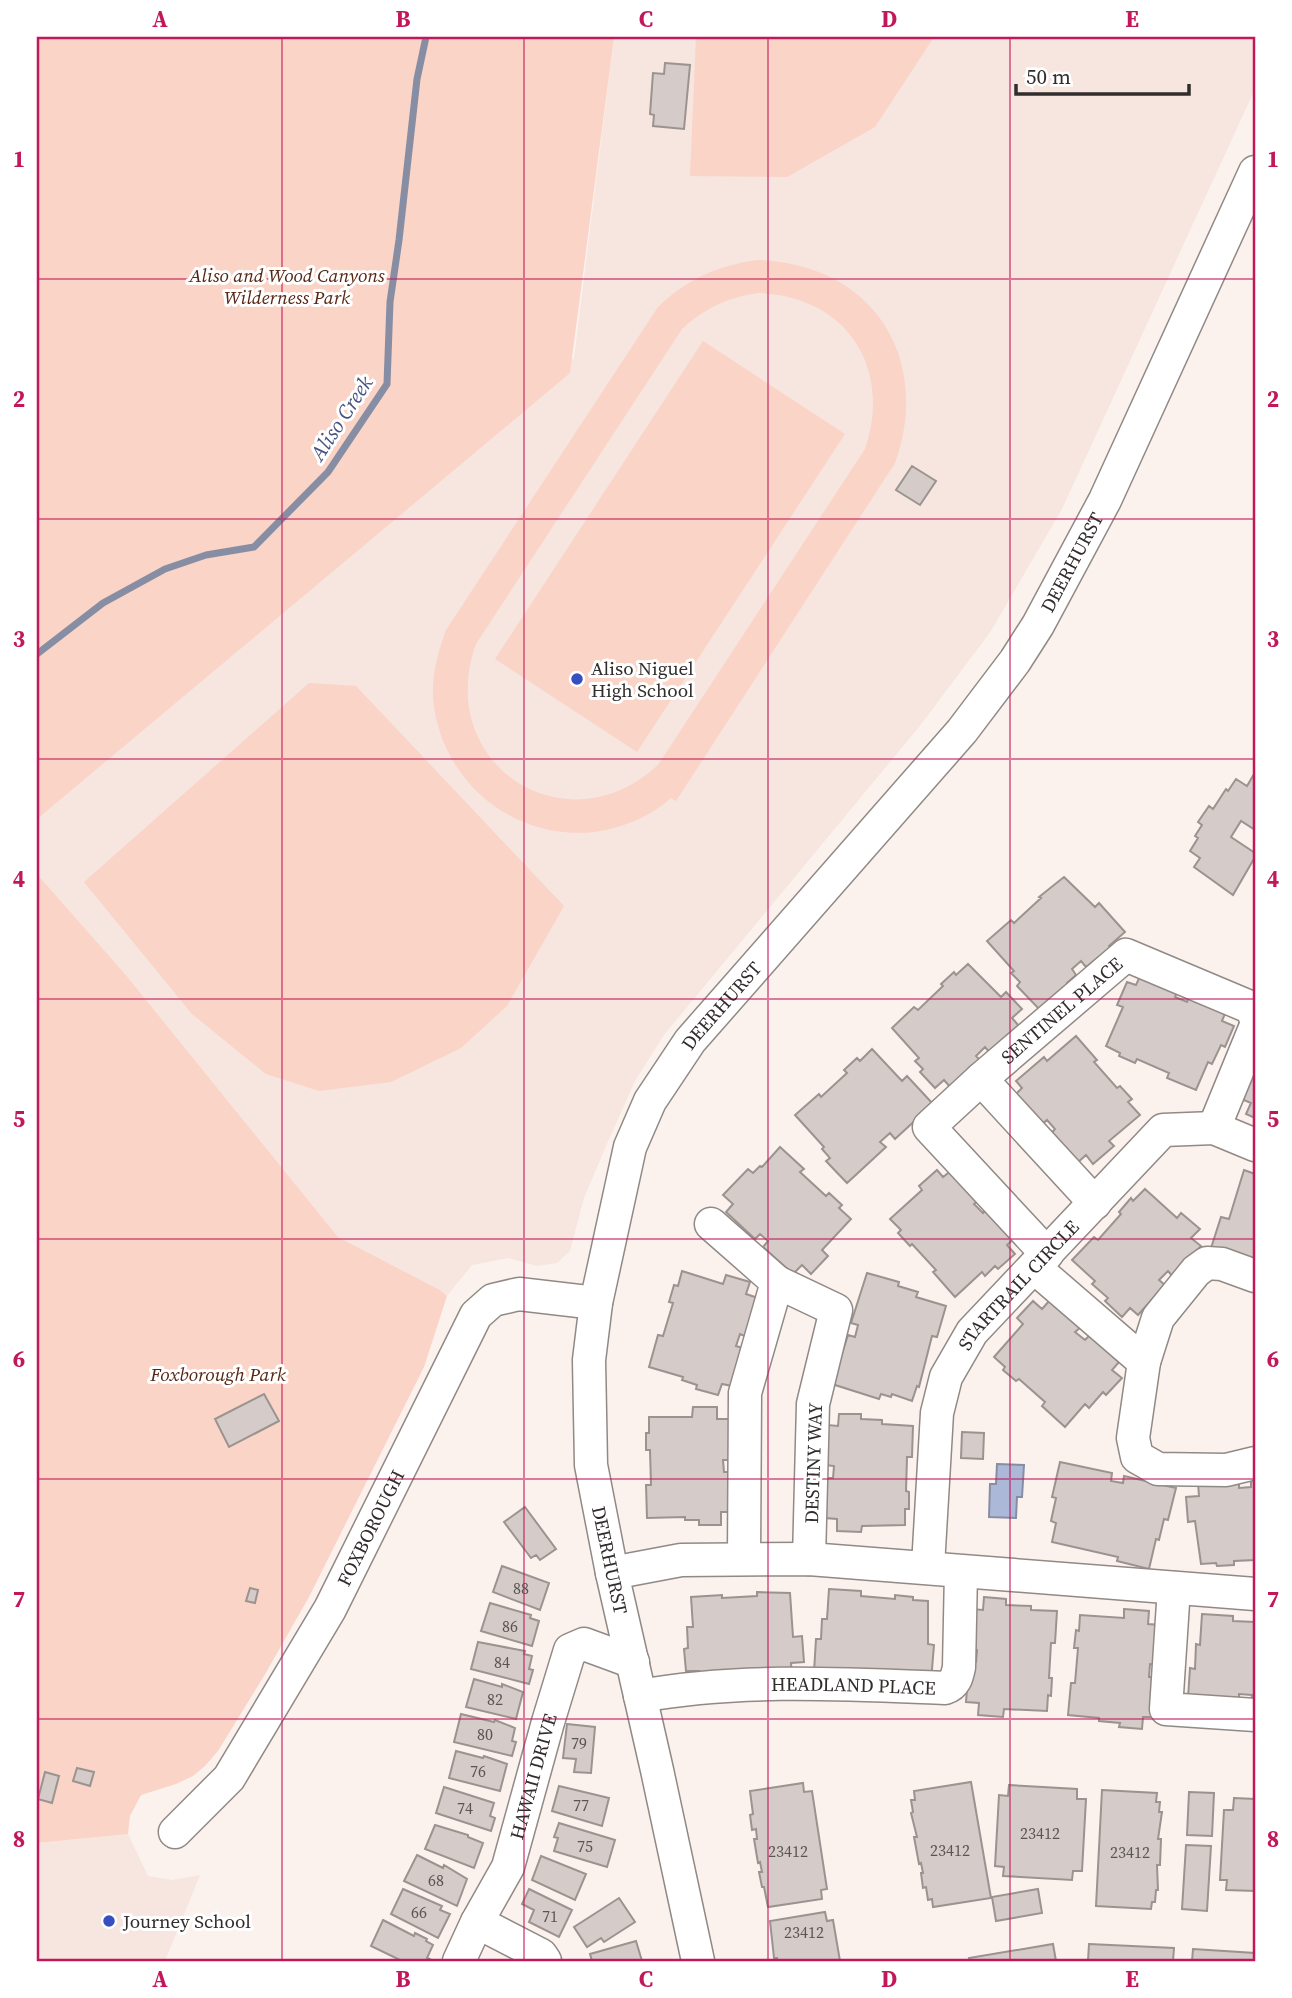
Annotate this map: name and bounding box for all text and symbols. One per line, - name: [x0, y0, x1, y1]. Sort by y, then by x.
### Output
- text: A: [152, 3, 168, 35]
- text: B: [396, 3, 411, 35]
- text: C: [639, 3, 653, 35]
- text: D: [881, 3, 897, 35]
- text: E: [1125, 3, 1139, 35]
- scale bar: [1016, 52, 1189, 96]
- text: 50 m: [1026, 62, 1071, 91]
- text: 1: [13, 143, 25, 175]
- text: 1: [1267, 143, 1279, 175]
- park label: Aliso and Wood Canyons Wilderness Park: [188, 262, 385, 310]
- water label: Aliso Creek: [302, 370, 379, 467]
- text: 2: [13, 383, 25, 415]
- text: 2: [1267, 383, 1279, 415]
- street label: DEERHURST: [1034, 507, 1109, 617]
- text: 3: [13, 623, 25, 655]
- text: 3: [1267, 623, 1279, 655]
- place label: Aliso Niguel High School: [591, 655, 694, 703]
- marker: Aliso Niguel High School: [569, 671, 585, 687]
- text: 4: [13, 863, 25, 895]
- text: 4: [1267, 863, 1279, 895]
- street label: SENTINEL PLACE: [995, 951, 1128, 1070]
- street label: DEERHURST: [675, 955, 768, 1055]
- text: 5: [13, 1103, 25, 1135]
- text: 5: [1267, 1103, 1279, 1135]
- street label: STARTRAIL CIRCLE: [951, 1214, 1085, 1355]
- text: 6: [13, 1343, 25, 1375]
- text: 6: [1267, 1343, 1279, 1375]
- park label: Foxborough Park: [149, 1361, 286, 1387]
- street label: DESTINY WAY: [798, 1402, 828, 1524]
- street label: FOXBOROUGH: [331, 1465, 410, 1590]
- street label: DEERHURST: [586, 1503, 634, 1617]
- house number: 88: [513, 1577, 529, 1599]
- text: 7: [13, 1583, 25, 1615]
- text: 7: [1267, 1583, 1279, 1615]
- house number: 86: [502, 1615, 518, 1637]
- house number: 84: [494, 1651, 510, 1673]
- street label: HEADLAND PLACE: [771, 1671, 936, 1701]
- house number: 82: [487, 1688, 503, 1710]
- street label: HAWAII DRIVE: [503, 1710, 563, 1842]
- house number: 80: [477, 1723, 493, 1745]
- house number: 79: [571, 1732, 587, 1754]
- house number: 76: [470, 1760, 486, 1782]
- house number: 77: [573, 1794, 589, 1816]
- house number: 74: [457, 1797, 473, 1819]
- house number: 23412: [1020, 1822, 1060, 1844]
- text: 8: [13, 1823, 25, 1855]
- text: 8: [1267, 1823, 1279, 1855]
- house number: 75: [577, 1835, 593, 1857]
- house number: 23412: [930, 1839, 970, 1861]
- house number: 23412: [768, 1840, 808, 1862]
- house number: 23412: [1110, 1841, 1150, 1863]
- house number: 68: [428, 1869, 444, 1891]
- house number: 66: [411, 1901, 427, 1923]
- house number: 71: [542, 1905, 558, 1927]
- place label: Journey School: [122, 1908, 251, 1934]
- marker: Journey School: [101, 1913, 117, 1929]
- house number: 23412: [784, 1921, 824, 1943]
- text: A: [152, 1963, 168, 1995]
- text: B: [396, 1963, 411, 1995]
- text: C: [639, 1963, 653, 1995]
- text: D: [881, 1963, 897, 1995]
- text: E: [1125, 1963, 1139, 1995]

